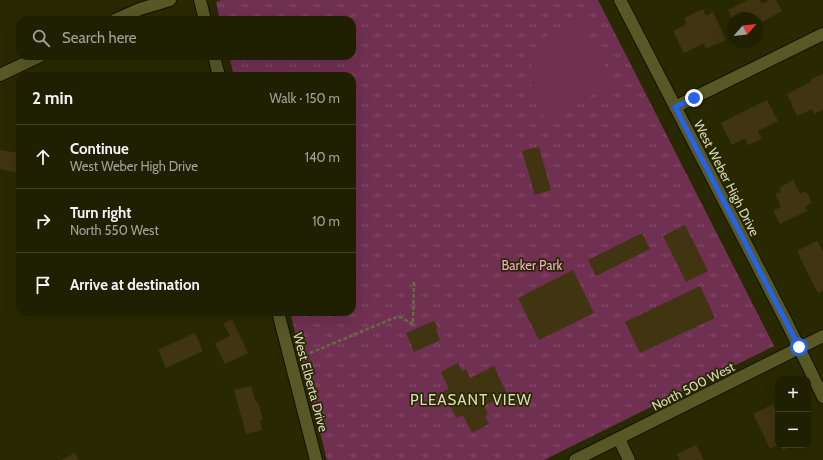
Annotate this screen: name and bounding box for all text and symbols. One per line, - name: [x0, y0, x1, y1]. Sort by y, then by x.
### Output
- north arrow: [727, 12, 763, 48]
- search box: [16, 16, 356, 60]
- icon: search: [30, 27, 52, 49]
- text: Search here: [62, 29, 137, 47]
- text: 2 min: [32, 88, 73, 108]
- route end: [685, 89, 703, 107]
- text: Walk · 150 m: [269, 90, 340, 106]
- street label: West Weber High Drive: [691, 117, 763, 239]
- text: Continue: [70, 140, 129, 158]
- icon: ahead: [32, 146, 54, 168]
- text: 140 m: [305, 149, 340, 165]
- text: West Weber High Drive: [70, 158, 198, 174]
- text: Turn right: [70, 204, 131, 222]
- icon: right: [32, 210, 54, 232]
- text: 10 m: [312, 213, 340, 229]
- text: North 550 West: [70, 222, 159, 238]
- park label: Barker Park: [502, 257, 563, 273]
- icon: arrive: [32, 274, 54, 296]
- text: Arrive at destination: [70, 276, 200, 294]
- street label: West Elberta Drive: [290, 331, 332, 434]
- route start: [790, 338, 808, 356]
- street label: North 500 West: [649, 358, 738, 414]
- map controls: [775, 376, 811, 448]
- button: +: [775, 376, 811, 412]
- district label: PLEASANT VIEW: [410, 391, 532, 409]
- button: −: [775, 412, 811, 448]

